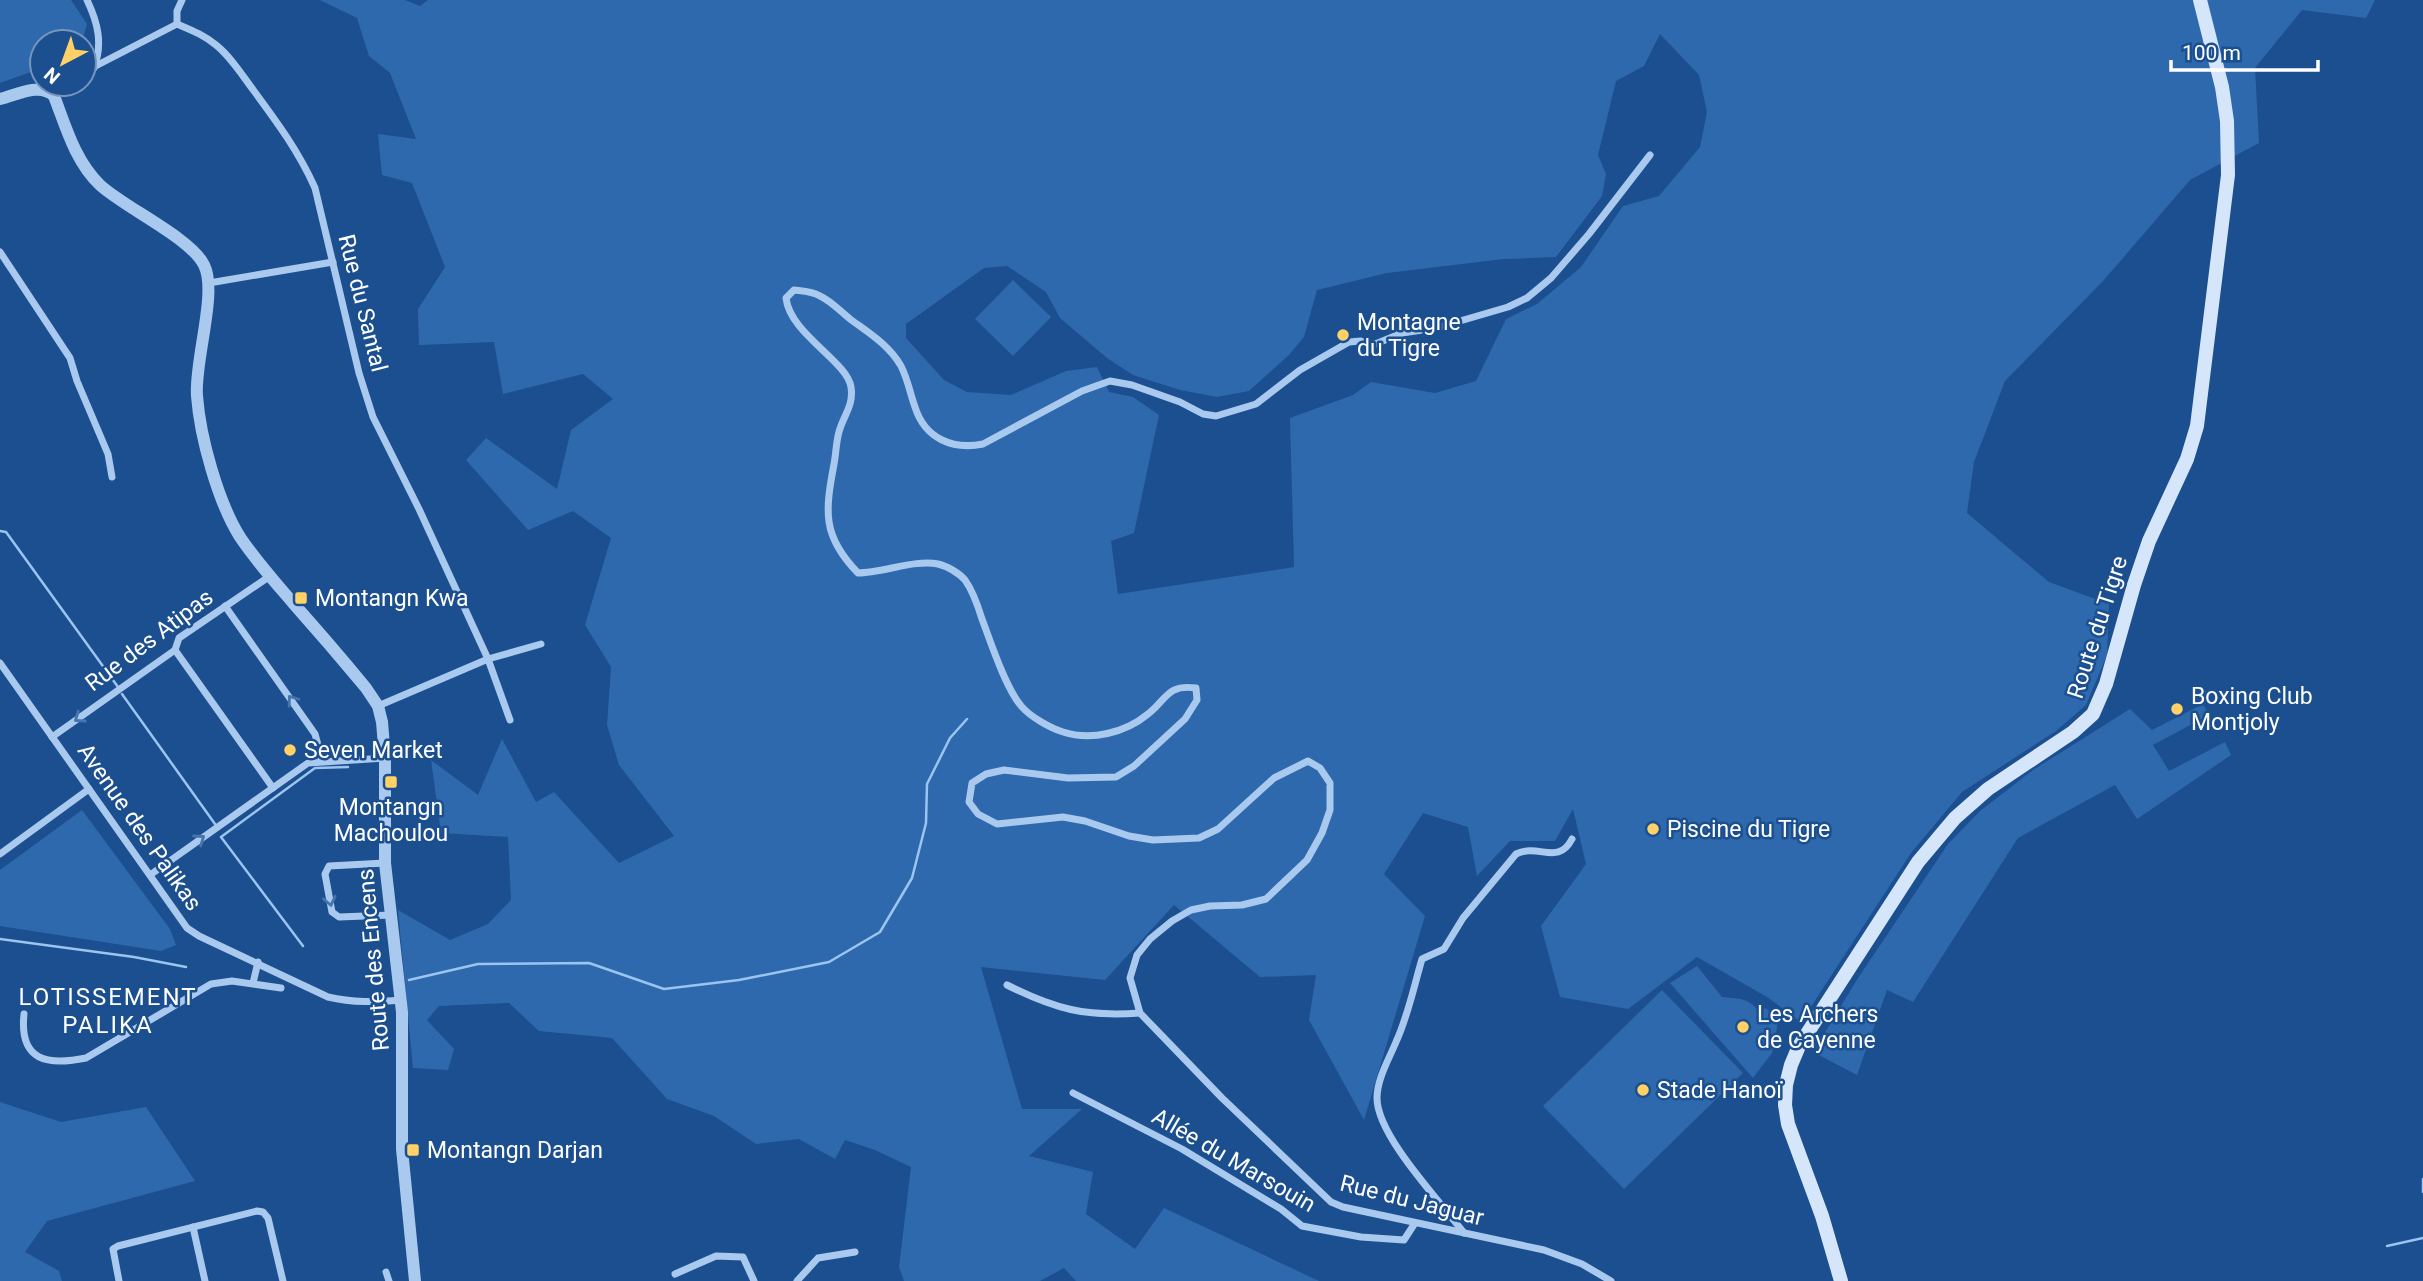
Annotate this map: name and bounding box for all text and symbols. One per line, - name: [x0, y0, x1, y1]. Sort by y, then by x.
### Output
- north arrow: [28, 28, 98, 98]
- scale bar: [2171, 28, 2318, 72]
- text: 100 m: [2182, 41, 2241, 65]
- text: N: [40, 62, 65, 89]
- street label: Rue du Santal: [332, 232, 393, 375]
- place label: Montagne du Tigre: [1357, 309, 1461, 362]
- marker: Montagne du Tigre: [1335, 327, 1351, 343]
- street label: Route du Tigre: [2062, 552, 2133, 702]
- street label: Rue des Atipas: [80, 584, 218, 697]
- place label: Montangn Kwa: [315, 585, 468, 612]
- marker: Montangn Kwa: [293, 590, 309, 606]
- place label: Boxing Club Montjoly: [2191, 683, 2313, 736]
- one-way arrow: [288, 695, 300, 708]
- marker: Boxing Club Montjoly: [2169, 701, 2185, 717]
- one-way arrow: [74, 710, 87, 722]
- place label: Seven Market: [304, 737, 443, 764]
- street label: Avenue des Palikas: [72, 739, 207, 916]
- marker: Seven Market: [282, 742, 298, 758]
- marker: Montangn Machoulou: [383, 774, 399, 790]
- place label: Montangn Machoulou: [334, 794, 448, 847]
- place label: Piscine du Tigre: [1667, 816, 1830, 843]
- marker: Piscine du Tigre: [1645, 821, 1661, 837]
- one-way arrow: [192, 835, 205, 848]
- street label: Route des Encens: [352, 868, 395, 1052]
- one-way arrow: [322, 895, 337, 907]
- district label: LOTISSEMENT PALIKA: [18, 983, 198, 1039]
- place label: Les Archers de Cayenne: [1757, 1001, 1878, 1054]
- marker: Les Archers de Cayenne: [1735, 1019, 1751, 1035]
- place label: Stade Hanoï: [1657, 1077, 1783, 1104]
- marker: Stade Hanoï: [1635, 1082, 1651, 1098]
- street label: Allée du Marsouin: [1147, 1103, 1320, 1218]
- place label: Montangn Darjan: [427, 1137, 603, 1164]
- marker: Montangn Darjan: [405, 1142, 421, 1158]
- street label: Rue du Jaguar: [1337, 1170, 1487, 1231]

